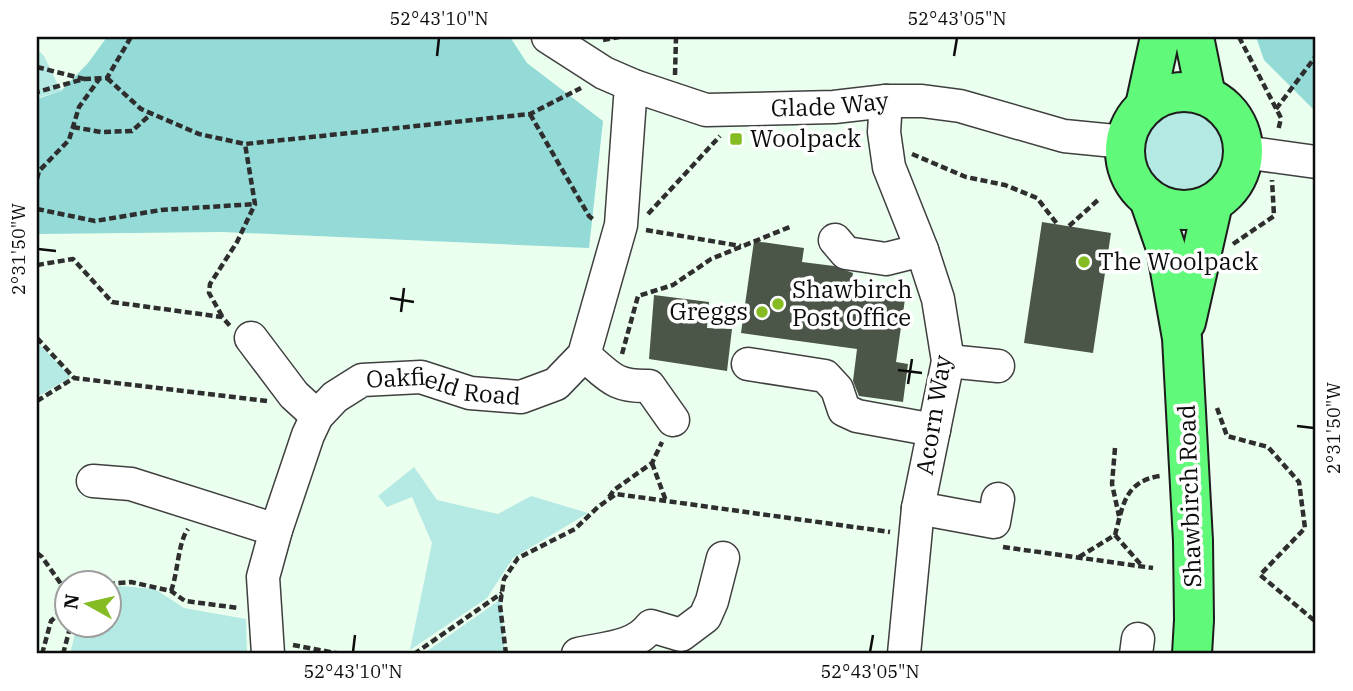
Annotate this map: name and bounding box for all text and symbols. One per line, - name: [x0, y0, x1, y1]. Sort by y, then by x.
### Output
- text: 52°43'10"N: [390, 7, 489, 30]
- text: 52°43'05"N: [908, 7, 1007, 30]
- street label: Glade Way: [770, 84, 890, 123]
- place label: Woolpack: [750, 122, 861, 154]
- marker: Woolpack: [728, 131, 744, 147]
- text: 2°31'50"W: [7, 202, 30, 295]
- place label: The Woolpack: [1098, 245, 1258, 277]
- marker: The Woolpack: [1076, 254, 1092, 270]
- place label: Shawbirch Post Office: [792, 273, 913, 333]
- place label: Greggs: [669, 295, 748, 327]
- marker: Shawbirch Post Office: [770, 296, 786, 312]
- marker: Greggs: [754, 304, 770, 320]
- street label: Acorn Way: [908, 352, 958, 477]
- street label: Oakfield Road: [365, 360, 522, 412]
- text: 2°31'50"W: [1322, 381, 1345, 474]
- street label: Shawbirch Road: [1170, 404, 1208, 588]
- north arrow: [52, 568, 122, 638]
- text: N: [58, 593, 84, 611]
- text: 52°43'10"N: [304, 660, 403, 683]
- text: 52°43'05"N: [821, 660, 920, 683]

